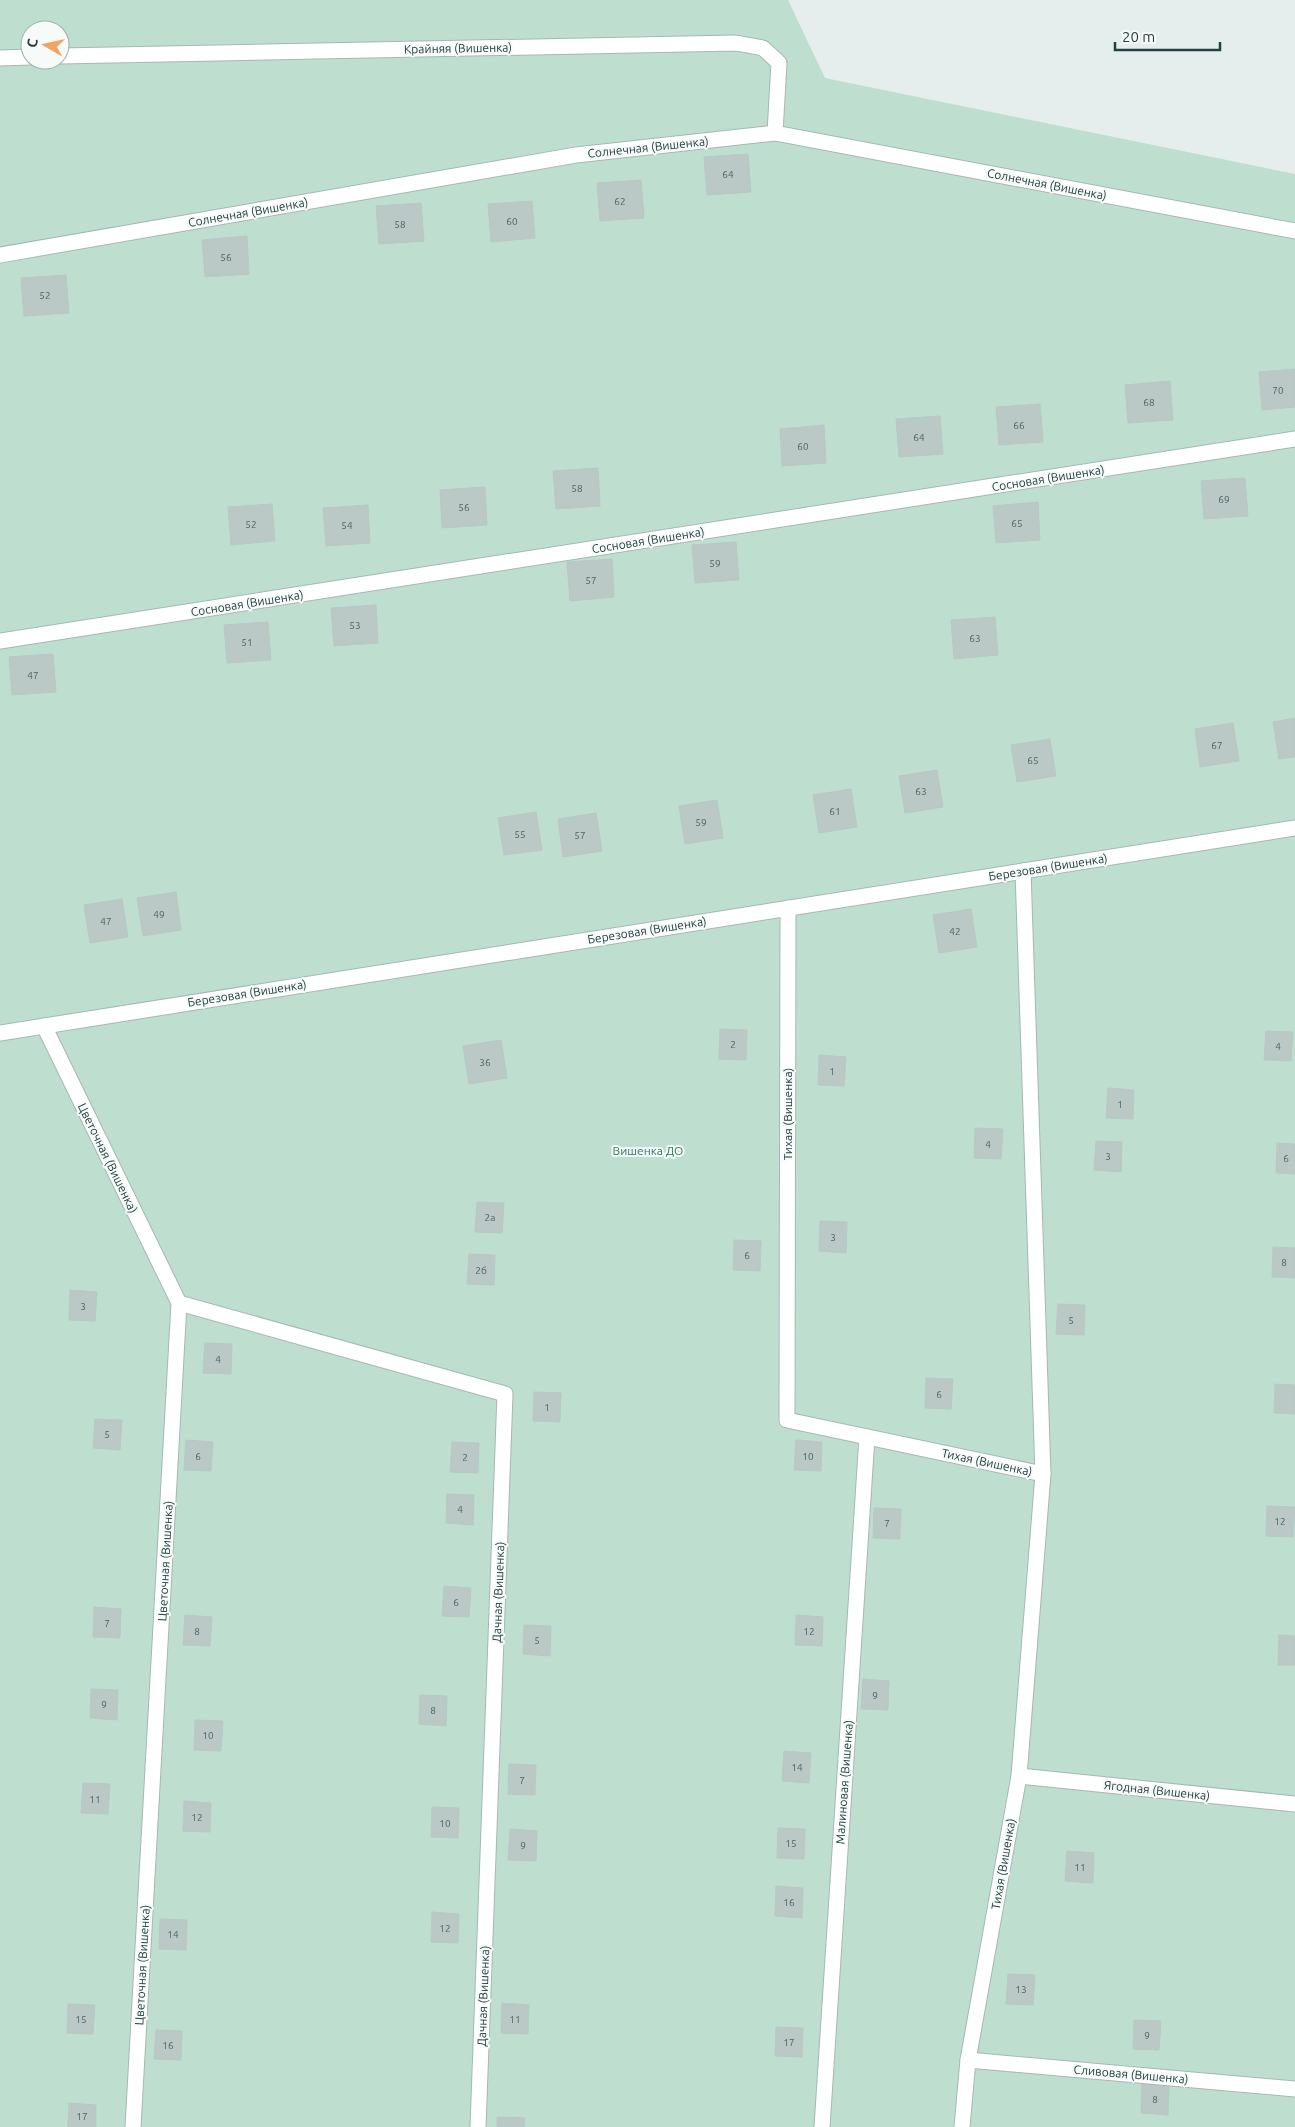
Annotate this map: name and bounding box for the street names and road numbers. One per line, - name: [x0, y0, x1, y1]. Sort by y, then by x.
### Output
- street label: Крайняя (Вишенка): [404, 41, 512, 56]
- street label: Солнечная (Вишенка): [587, 134, 709, 161]
- street label: Солнечная (Вишенка): [986, 166, 1108, 203]
- street label: Солнечная (Вишенка): [187, 195, 309, 230]
- street label: Сосновая (Вишенка): [991, 463, 1105, 494]
- street label: Сосновая (Вишенка): [591, 525, 705, 556]
- street label: Сосновая (Вишенка): [190, 588, 304, 619]
- street label: Березовая (Вишенка): [988, 851, 1109, 884]
- street label: Березовая (Вишенка): [587, 914, 708, 947]
- street label: Березовая (Вишенка): [187, 977, 308, 1010]
- street label: Тихая (Вишенка): [781, 1068, 795, 1160]
- street label: Цветочная (Вишенка): [75, 1101, 140, 1215]
- street label: Тихая (Вишенка): [940, 1446, 1034, 1479]
- street label: Цветочная (Вишенка): [155, 1500, 176, 1622]
- street label: Дачная (Вишенка): [490, 1541, 507, 1643]
- street label: Малиновая (Вишенка): [833, 1719, 856, 1845]
- street label: Ягодная (Вишенка): [1103, 1778, 1211, 1803]
- street label: Тихая (Вишенка): [989, 1817, 1018, 1911]
- street label: Цветочная (Вишенка): [132, 1904, 153, 2026]
- street label: Дачная (Вишенка): [475, 1945, 492, 2047]
- street label: Сливовая (Вишенка): [1073, 2063, 1189, 2086]

